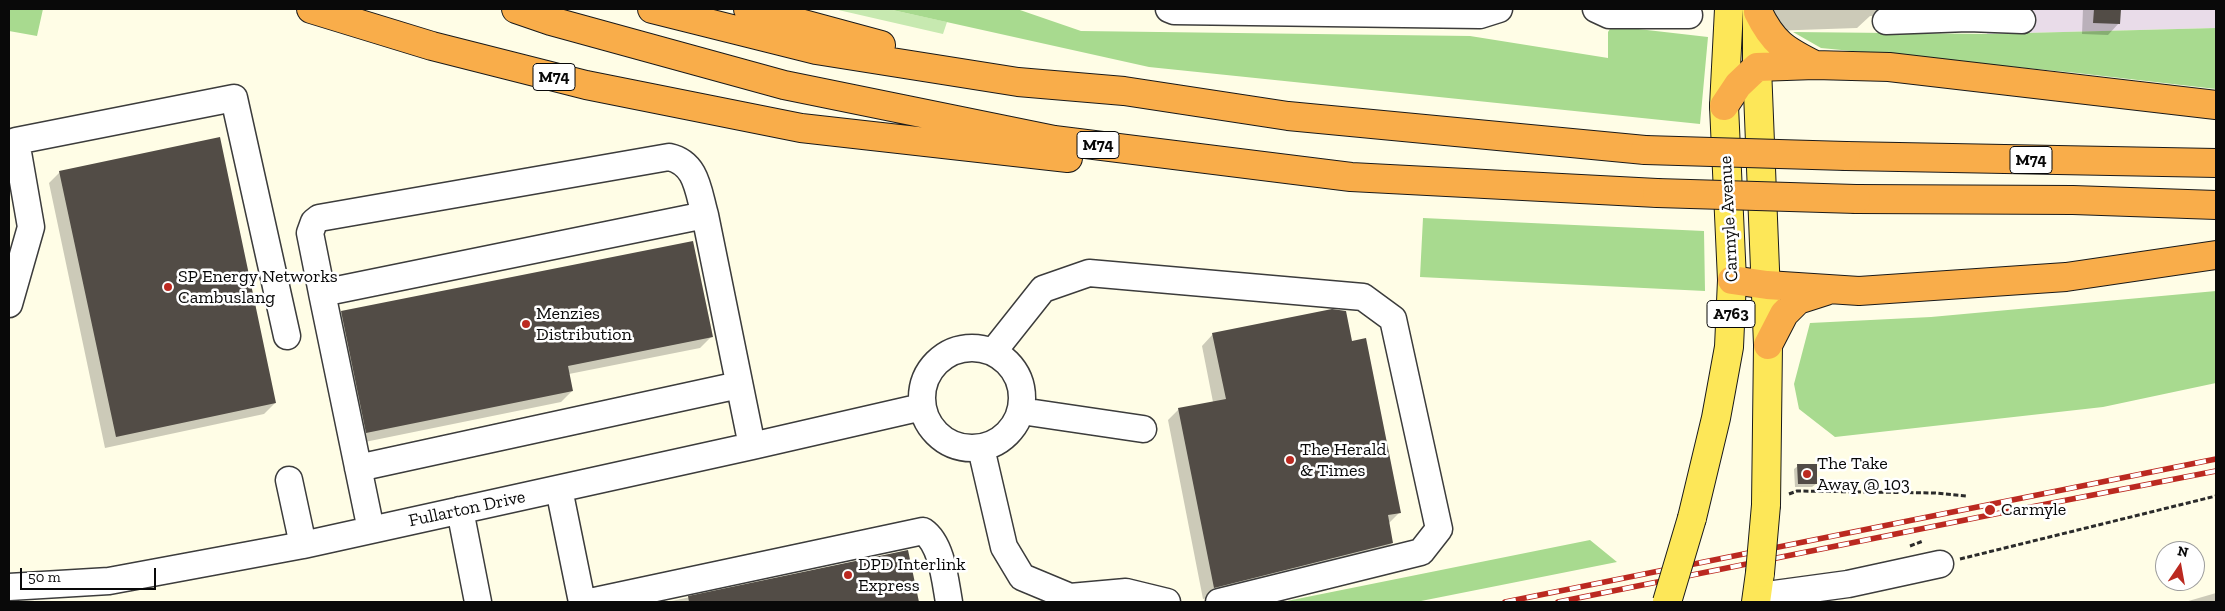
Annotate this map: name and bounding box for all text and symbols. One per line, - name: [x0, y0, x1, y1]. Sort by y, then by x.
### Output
- road number: M74: [533, 64, 575, 90]
- road number: M74: [1077, 132, 1119, 158]
- road number: M74: [2010, 146, 2052, 174]
- street label: Carmyle Avenue: [1715, 155, 1743, 283]
- place label: SP Energy Networks Cambuslang: [178, 266, 338, 308]
- marker: SP Energy Networks Cambuslang: [162, 281, 174, 293]
- road number: A763: [1707, 300, 1755, 328]
- place label: Menzies Distribution: [536, 303, 632, 346]
- marker: Menzies Distribution: [520, 318, 532, 330]
- place label: The Herald & Times: [1300, 439, 1386, 482]
- place label: The Take Away @ 103: [1817, 453, 1910, 496]
- marker: The Herald & Times: [1284, 454, 1296, 466]
- marker: The Take Away @ 103: [1801, 468, 1813, 480]
- street label: Fullarton Drive: [407, 486, 527, 532]
- place label: Carmyle: [2001, 499, 2066, 521]
- marker: Carmyle: [1983, 503, 1997, 517]
- north arrow: [2155, 541, 2205, 591]
- text: N: [2176, 542, 2190, 561]
- place label: DPD Interlink Express: [858, 554, 966, 596]
- scale bar: [22, 558, 159, 590]
- text: 50 m: [28, 568, 61, 586]
- marker: DPD Interlink Express: [842, 569, 854, 581]

